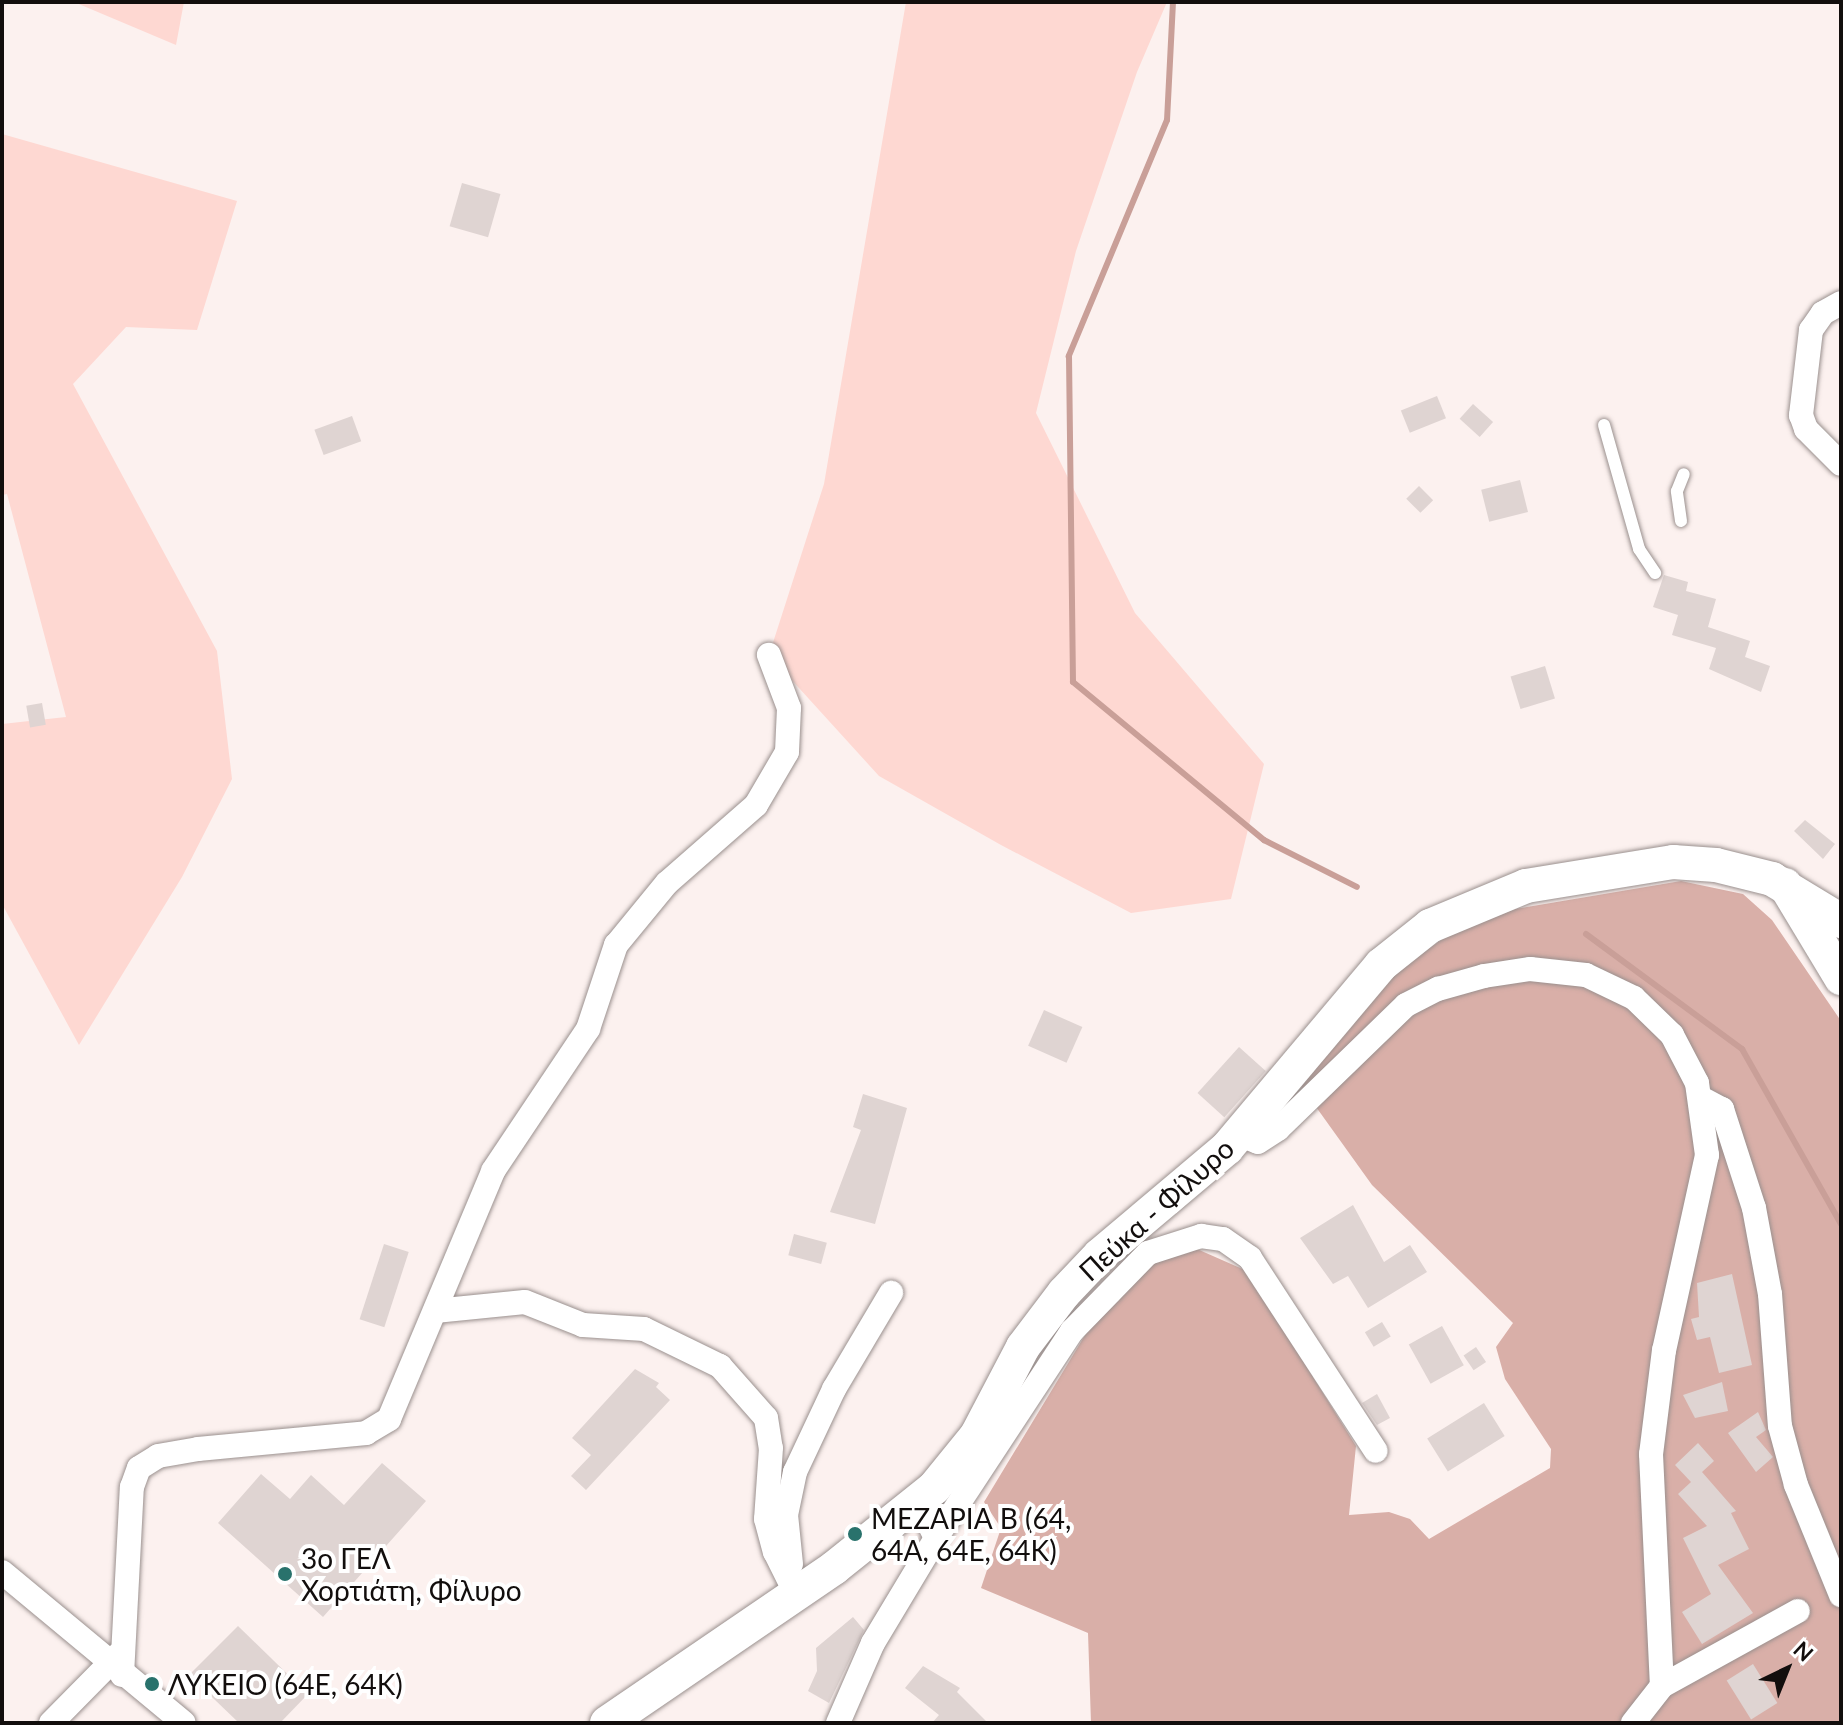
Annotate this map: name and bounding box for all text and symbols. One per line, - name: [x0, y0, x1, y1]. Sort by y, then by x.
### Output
- street label: Πεύκα - Φίλυρο: [1072, 1131, 1240, 1287]
- place label: ΜΕΖΑΡΙΑ B (64, 64Α, 64Ε, 64Κ): [871, 1501, 1071, 1567]
- marker: ΜΕΖΑΡΙΑ B (64, 64Α, 64Ε, 64Κ): [846, 1525, 864, 1543]
- place label: 3ο ΓΕΛ Χορτιάτη, Φίλυρο: [301, 1541, 522, 1607]
- marker: 3ο ΓΕΛ Χορτιάτη, Φίλυρο: [276, 1565, 294, 1583]
- north arrow: [1747, 1629, 1827, 1709]
- text: N: [1788, 1635, 1819, 1667]
- place label: ΛΥΚΕΙΟ (64Ε, 64Κ): [168, 1667, 403, 1701]
- marker: ΛΥΚΕΙΟ (64Ε, 64Κ): [143, 1675, 161, 1693]

